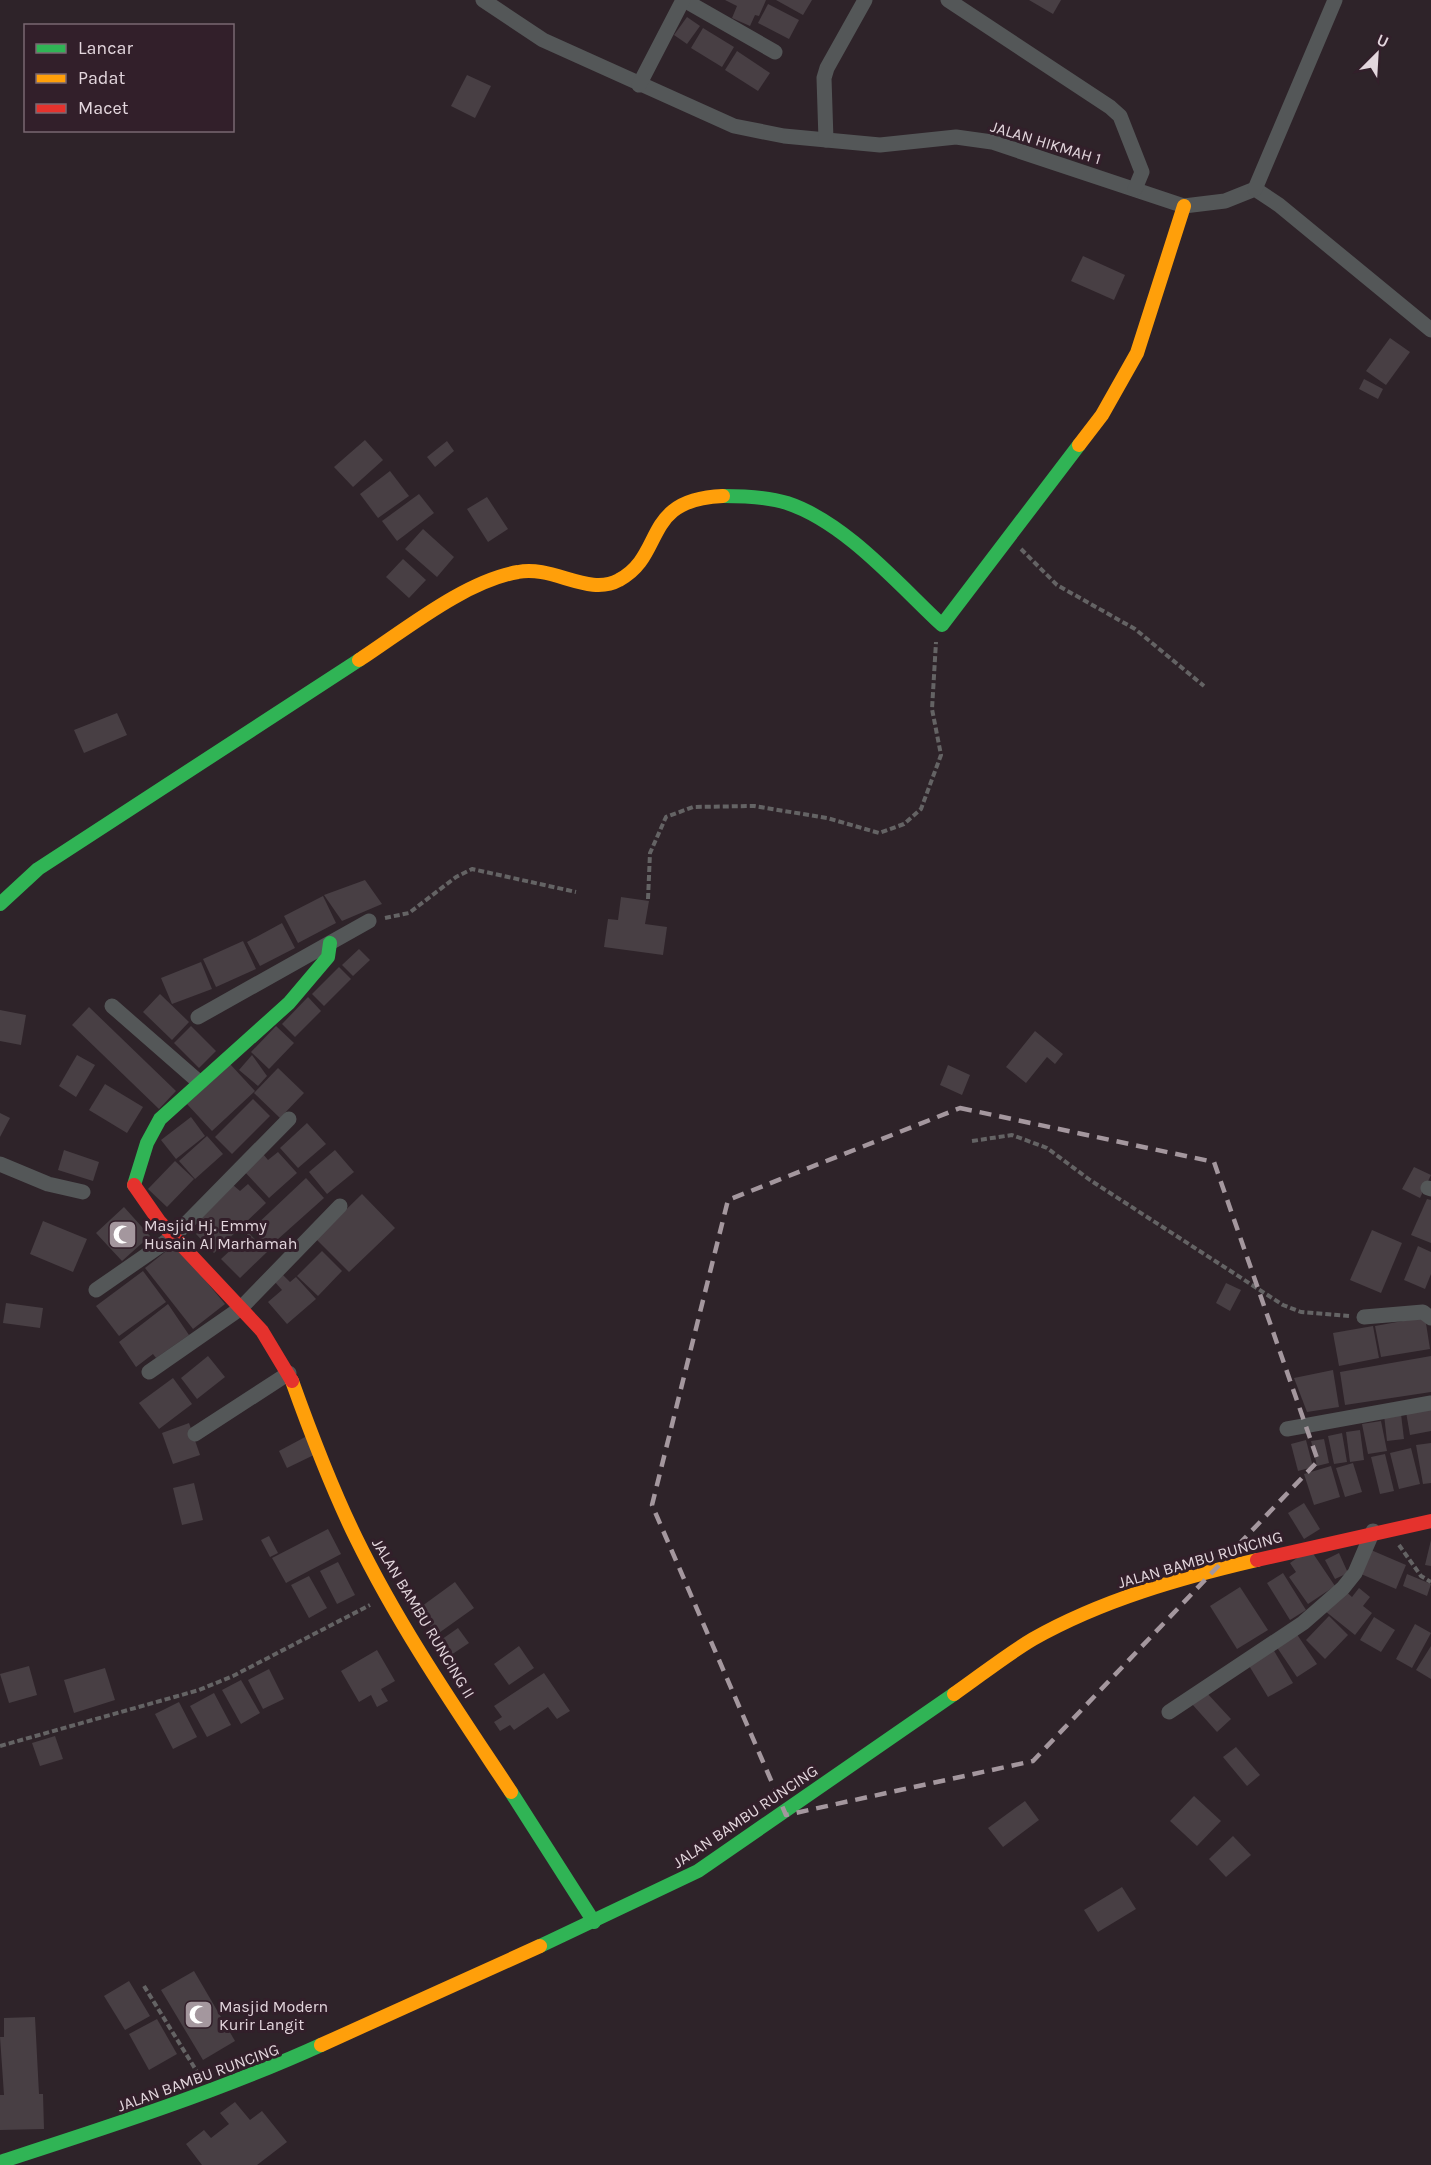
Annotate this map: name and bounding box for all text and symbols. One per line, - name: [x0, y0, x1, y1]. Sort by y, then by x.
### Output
- legend: [24, 24, 234, 132]
- north arrow: [1347, 24, 1407, 84]
- text: U: [1374, 30, 1392, 52]
- text: Lancar: [78, 37, 133, 59]
- text: Padat: [78, 67, 125, 89]
- text: Macet: [78, 97, 129, 119]
- street label: JALAN HIKMAH 1: [988, 117, 1103, 168]
- place label: Masjid Hj. Emmy Husain Al Marhamah: [144, 1216, 297, 1253]
- mosque icon: Masjid Hj. Emmy Husain Al Marhamah: [107, 1218, 139, 1250]
- street label: JALAN BAMBU RUNCING: [1115, 1527, 1285, 1592]
- street label: JALAN BAMBU RUNCING II: [368, 1535, 479, 1702]
- street label: JALAN BAMBU RUNCING: [669, 1761, 821, 1872]
- place label: Masjid Modern Kurir Langit: [219, 1997, 328, 2034]
- mosque icon: Masjid Modern Kurir Langit: [182, 1999, 214, 2031]
- street label: JALAN BAMBU RUNCING: [115, 2039, 282, 2116]

